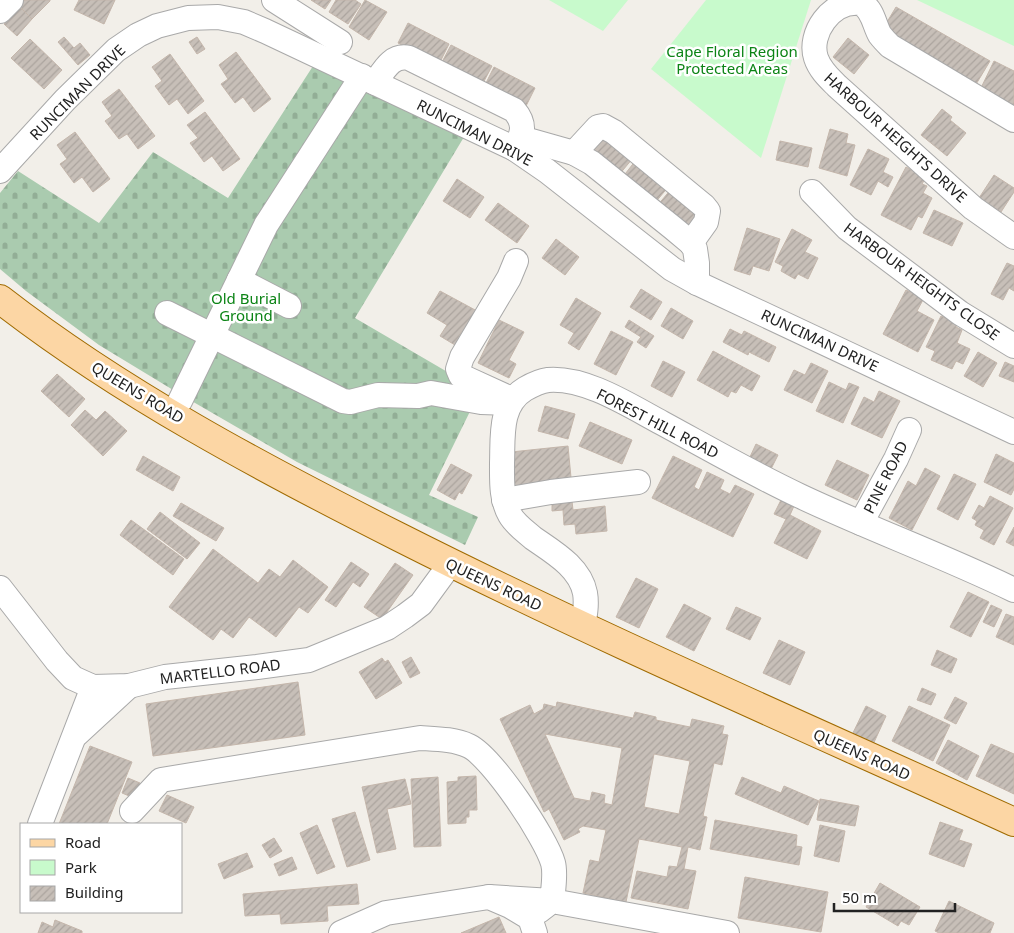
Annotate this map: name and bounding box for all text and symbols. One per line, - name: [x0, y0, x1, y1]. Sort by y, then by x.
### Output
- street label: RUNCIMAN DRIVE: [25, 40, 129, 144]
- park label: Cape Floral Region Protected Areas: [666, 41, 798, 78]
- street label: HARBOUR HEIGHTS DRIVE: [820, 68, 972, 206]
- street label: RUNCIMAN DRIVE: [414, 94, 536, 170]
- street label: HARBOUR HEIGHTS CLOSE: [840, 218, 1004, 344]
- park label: Old Burial Ground: [211, 288, 281, 325]
- street label: RUNCIMAN DRIVE: [758, 304, 882, 376]
- street label: QUEENS ROAD: [88, 357, 188, 427]
- street label: FOREST HILL ROAD: [593, 384, 723, 463]
- street label: PINE ROAD: [858, 437, 912, 517]
- street label: QUEENS ROAD: [443, 553, 545, 615]
- street label: MARTELLO ROAD: [158, 654, 282, 688]
- street label: QUEENS ROAD: [810, 724, 914, 784]
- legend: [20, 823, 182, 913]
- text: Road: [65, 832, 101, 852]
- text: Park: [65, 857, 97, 877]
- scale bar: [834, 880, 955, 912]
- text: Building: [65, 882, 123, 902]
- text: 50 m: [842, 887, 877, 907]

